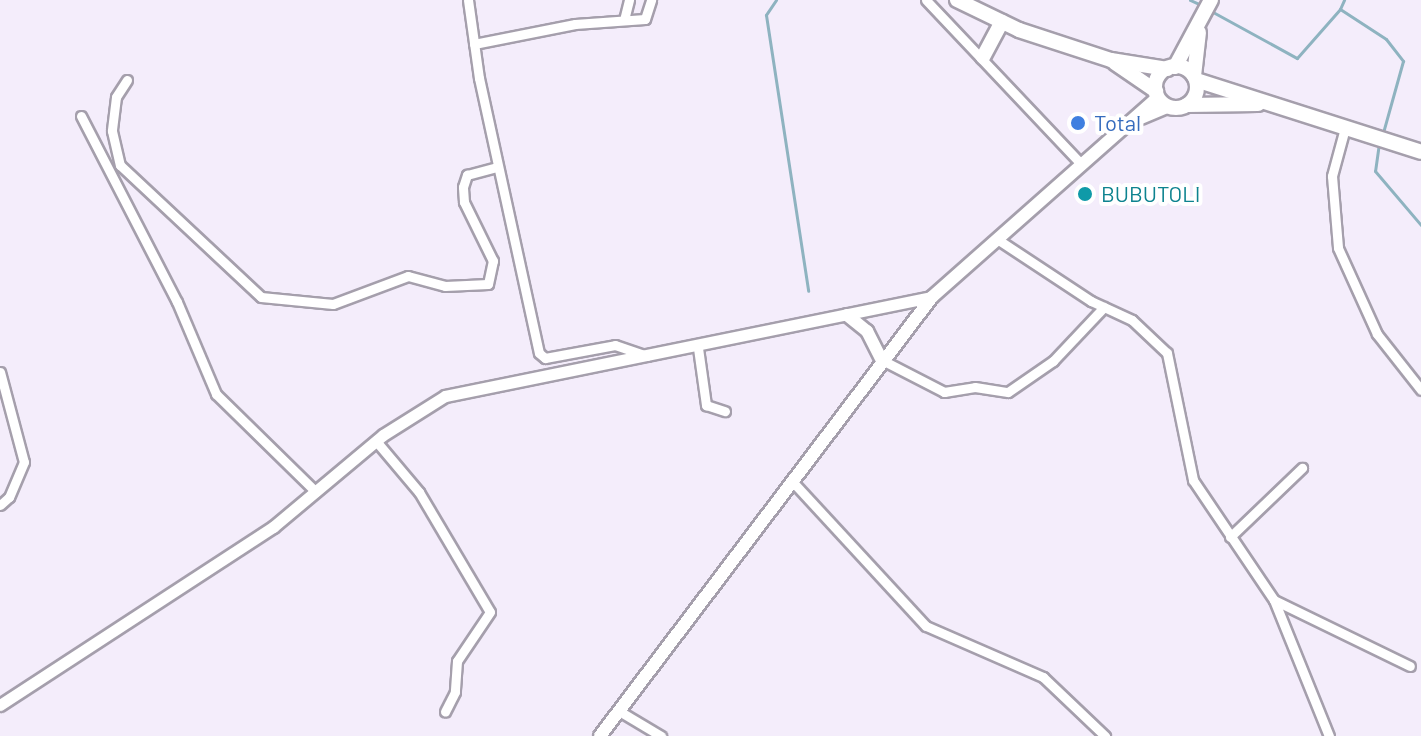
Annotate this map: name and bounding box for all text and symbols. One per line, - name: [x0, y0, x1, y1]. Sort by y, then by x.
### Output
- place label: Total: [1094, 110, 1141, 136]
- marker: Total: [1069, 114, 1087, 132]
- place label: BUBUTOLI: [1101, 181, 1200, 207]
- marker: BUBUTOLI: [1076, 185, 1094, 203]

